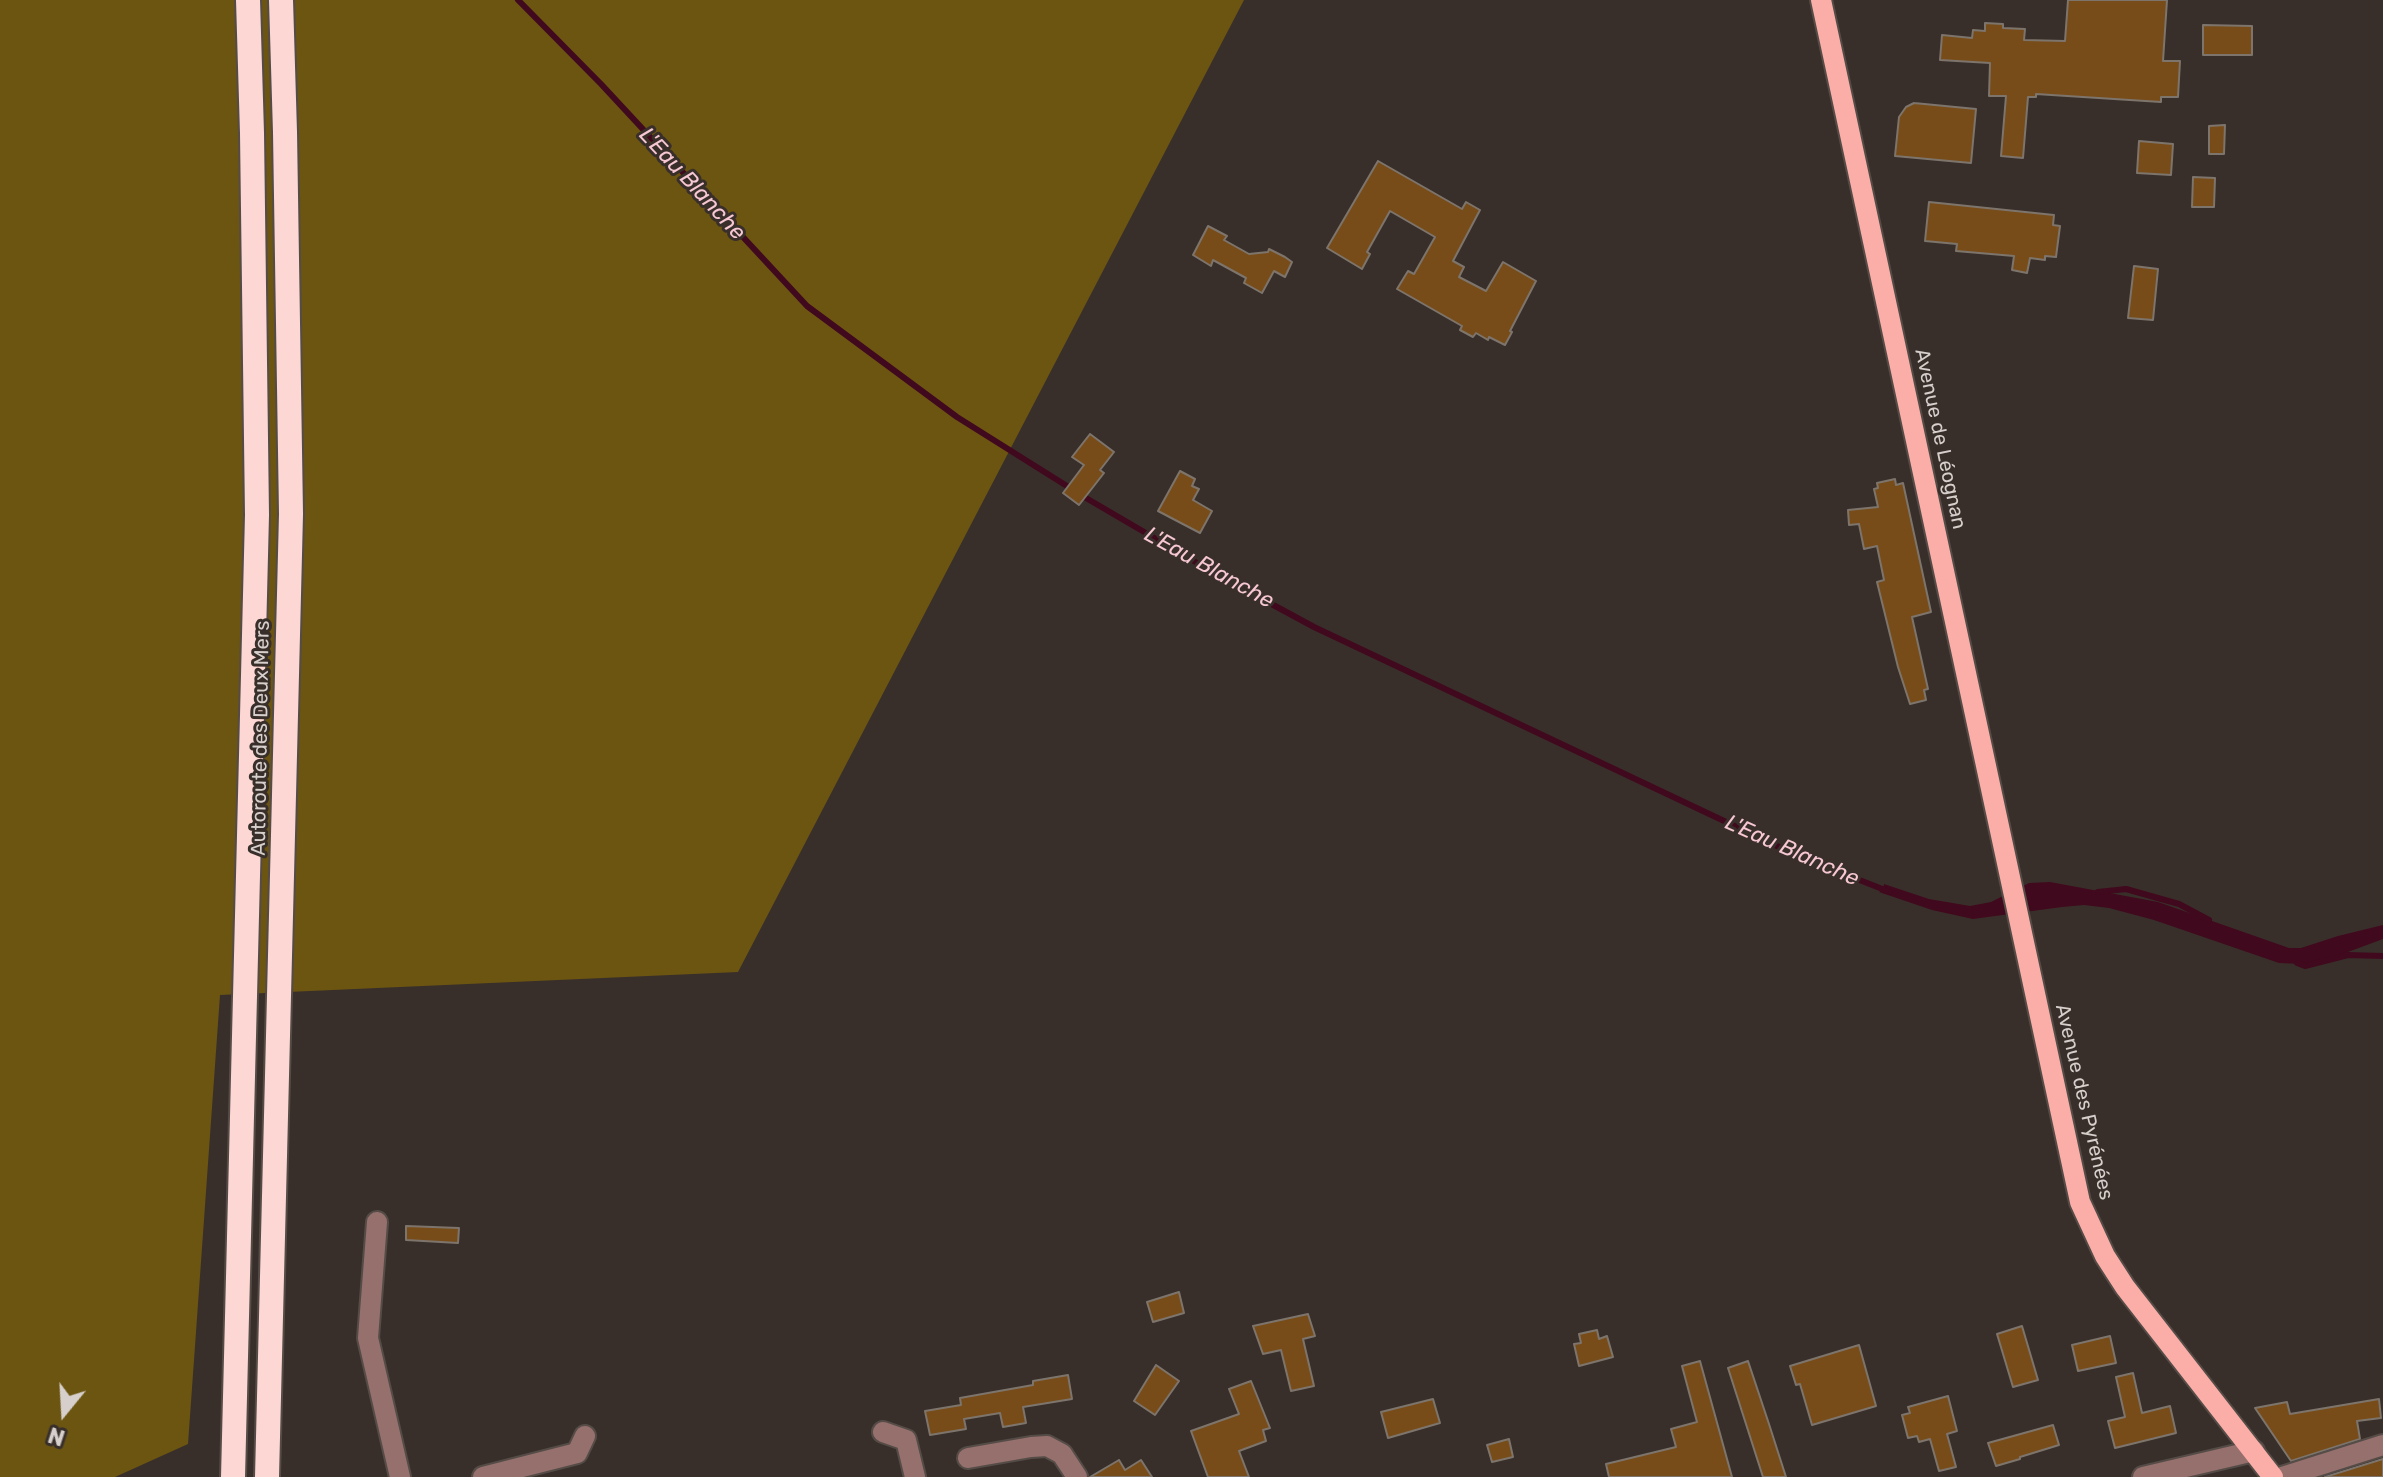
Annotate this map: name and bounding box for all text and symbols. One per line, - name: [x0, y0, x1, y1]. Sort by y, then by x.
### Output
- water label: L'Eau Blanche: [633, 122, 751, 246]
- street label: Avenue de Léognan: [1909, 347, 1971, 531]
- water label: L'Eau Blanche: [1140, 522, 1278, 614]
- street label: Autoroute des Deux Mers: [247, 620, 275, 856]
- water label: L'Eau Blanche: [1721, 810, 1863, 892]
- street label: Avenue des Pyrénées: [2050, 1002, 2118, 1202]
- north arrow: [24, 1373, 104, 1453]
- text: N: [45, 1421, 68, 1452]

